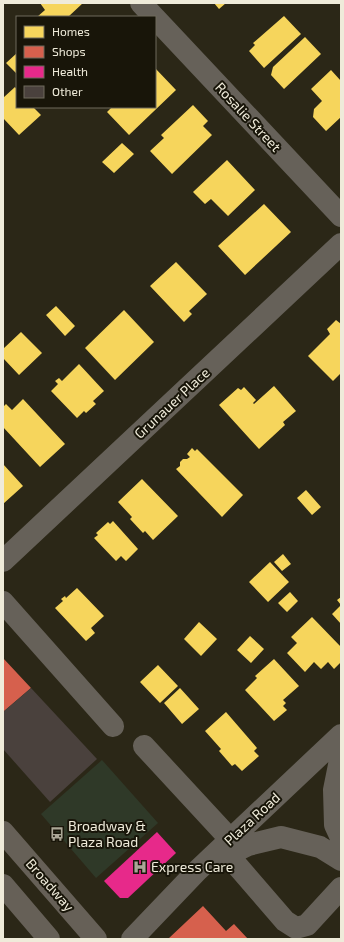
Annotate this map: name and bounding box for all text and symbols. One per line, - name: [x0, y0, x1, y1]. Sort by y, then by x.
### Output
- legend: [16, 16, 156, 108]
- text: Homes: [52, 24, 90, 38]
- text: Shops: [52, 44, 86, 58]
- text: Health: [52, 64, 88, 78]
- street label: Rosalie Street: [212, 78, 285, 155]
- text: Other: [52, 84, 83, 98]
- street label: Grunauer Place: [131, 364, 213, 442]
- street label: Plaza Road: [220, 788, 283, 849]
- place label: Broadway & Plaza Road: [68, 817, 146, 850]
- bus stop icon: Broadway & Plaza Road: [49, 826, 65, 842]
- street label: Broadway: [23, 855, 78, 915]
- place label: Express Care: [151, 858, 233, 875]
- hospital icon: Express Care: [132, 859, 148, 875]

